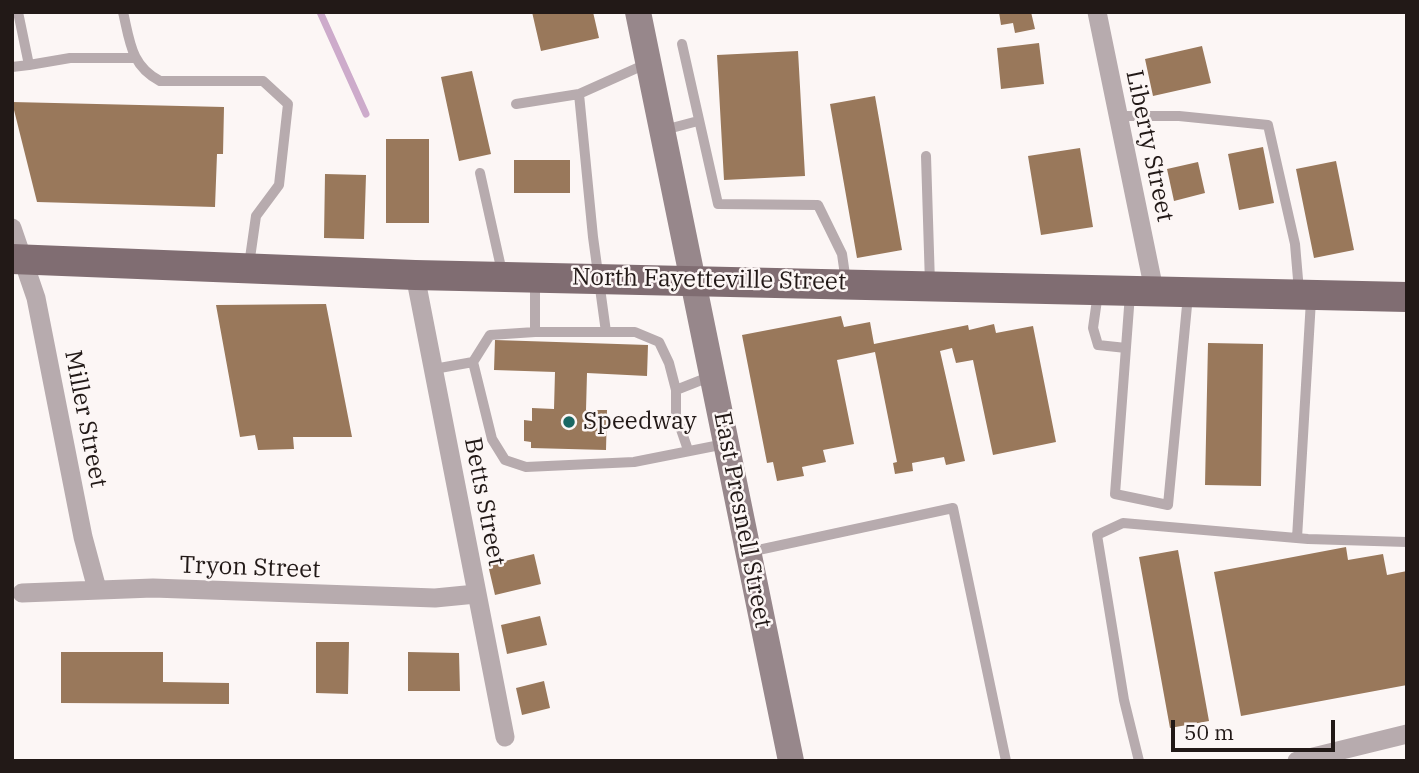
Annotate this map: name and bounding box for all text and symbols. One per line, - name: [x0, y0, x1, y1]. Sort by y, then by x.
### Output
- street label: Liberty Street: [1119, 67, 1179, 225]
- street label: North Fayetteville Street: [572, 263, 846, 297]
- street label: Miller Street: [58, 348, 112, 490]
- place label: Speedway: [583, 408, 697, 436]
- street label: East Presnell Street: [707, 409, 777, 631]
- marker: Speedway: [561, 414, 577, 430]
- street label: Betts Street: [457, 435, 511, 569]
- street label: Tryon Street: [179, 551, 321, 585]
- scale bar: [1174, 706, 1338, 750]
- text: 50 m: [1184, 718, 1234, 746]

